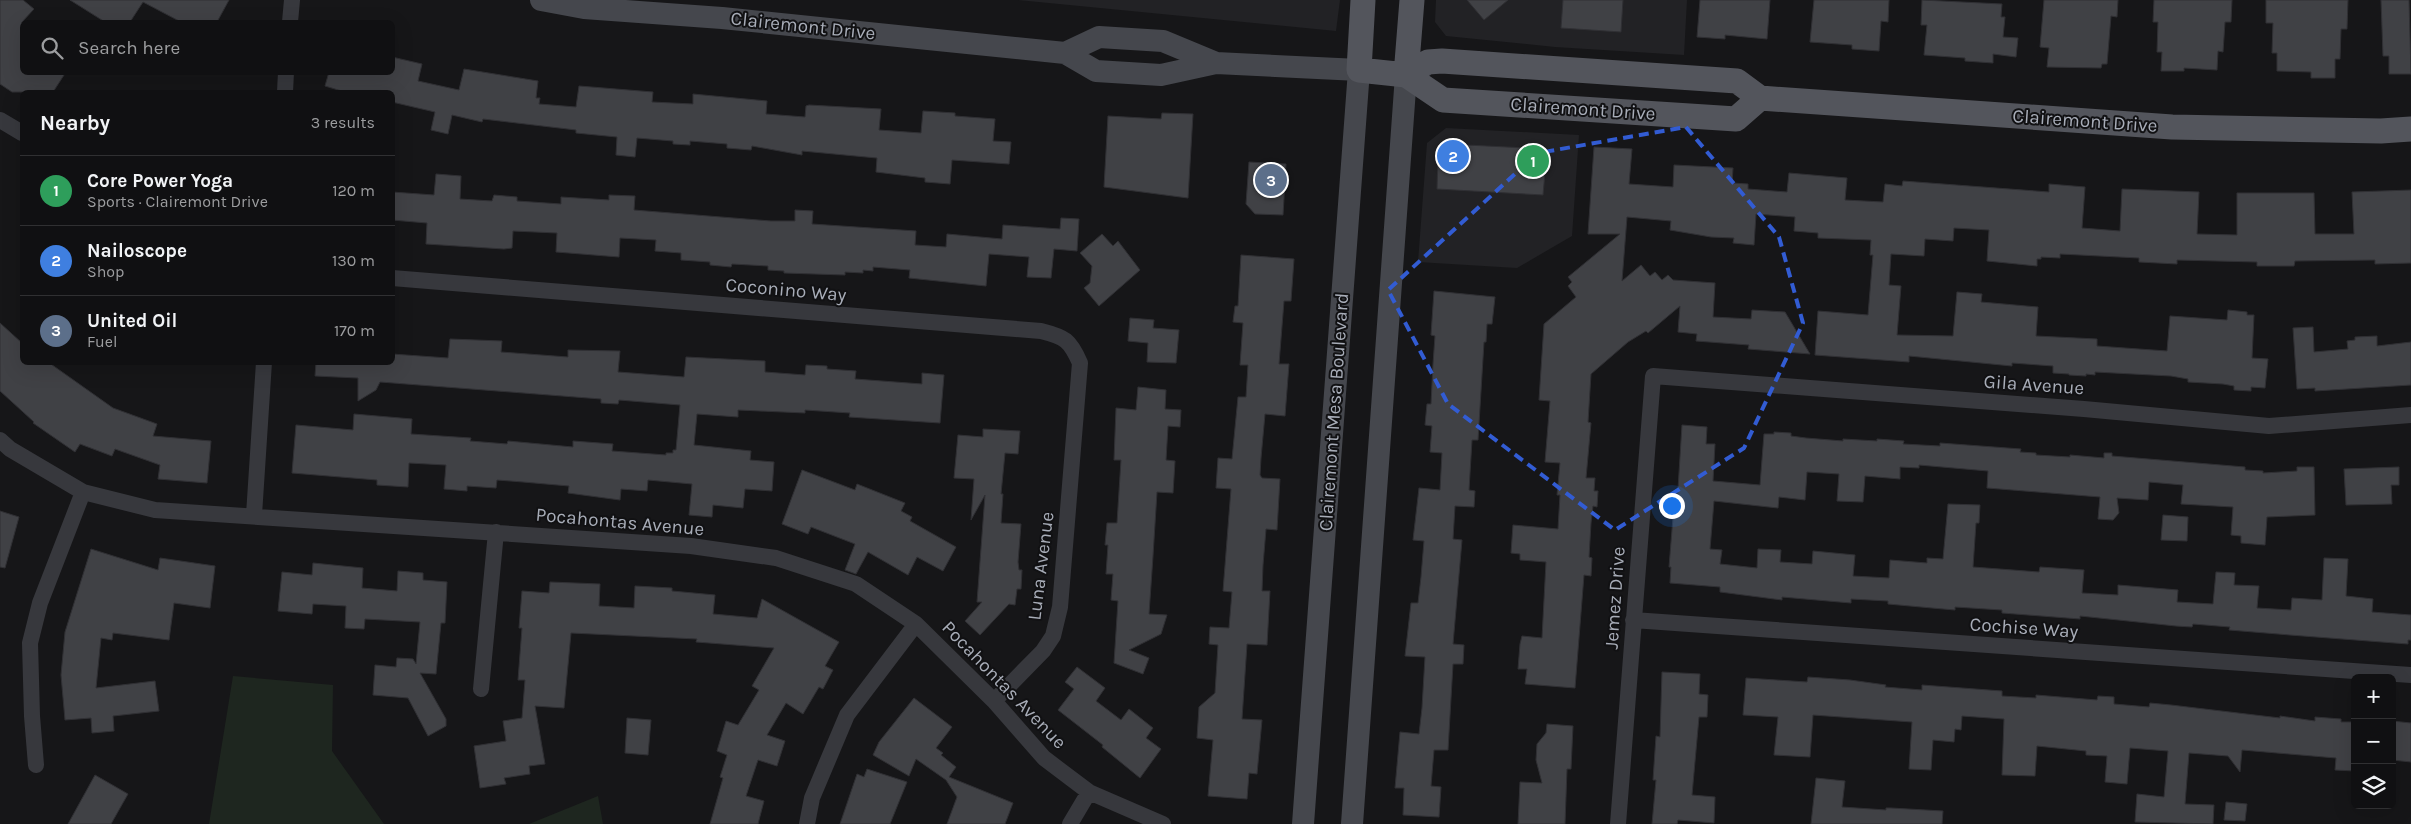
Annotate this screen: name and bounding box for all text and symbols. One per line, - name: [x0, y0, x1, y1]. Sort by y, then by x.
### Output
- street label: Clairemont Drive: [730, 7, 876, 45]
- search box: [20, 20, 395, 75]
- icon: search: [38, 34, 66, 62]
- text: Search here: [78, 37, 180, 59]
- street label: Clairemont Drive: [1510, 93, 1656, 125]
- street label: Clairemont Drive: [2012, 105, 2158, 137]
- text: Nearby: [40, 111, 110, 135]
- text: 3 results: [311, 113, 375, 132]
- pin: 2: [1437, 137, 1469, 175]
- pin: 1: [1517, 142, 1549, 180]
- pin: 3: [1255, 161, 1287, 199]
- text: Core Power Yoga: [87, 170, 233, 192]
- text: 1: [53, 181, 59, 200]
- text: 120 m: [332, 181, 375, 200]
- text: Sports · Clairemont Drive: [87, 192, 268, 211]
- text: Nailoscope: [87, 240, 187, 262]
- text: 2: [51, 251, 61, 270]
- text: 130 m: [332, 251, 375, 270]
- text: Shop: [87, 262, 124, 281]
- street label: Coconino Way: [725, 274, 848, 306]
- street label: Clairemont Mesa Boulevard: [1315, 292, 1353, 532]
- text: United Oil: [87, 310, 177, 332]
- text: 3: [51, 321, 61, 340]
- text: 170 m: [334, 321, 375, 340]
- text: Fuel: [87, 332, 117, 351]
- street label: Gila Avenue: [1983, 371, 2085, 399]
- your location: [1659, 493, 1685, 519]
- street label: Pocahontas Avenue: [535, 504, 705, 540]
- street label: Luna Avenue: [1023, 510, 1059, 622]
- street label: Jemez Drive: [1600, 546, 1630, 650]
- street label: Cochise Way: [1969, 613, 2079, 643]
- street label: Pocahontas Avenue: [937, 617, 1071, 753]
- map controls: [2351, 674, 2396, 809]
- button: +: [2351, 674, 2396, 719]
- button: −: [2351, 719, 2396, 764]
- button: layers: [2351, 764, 2396, 809]

